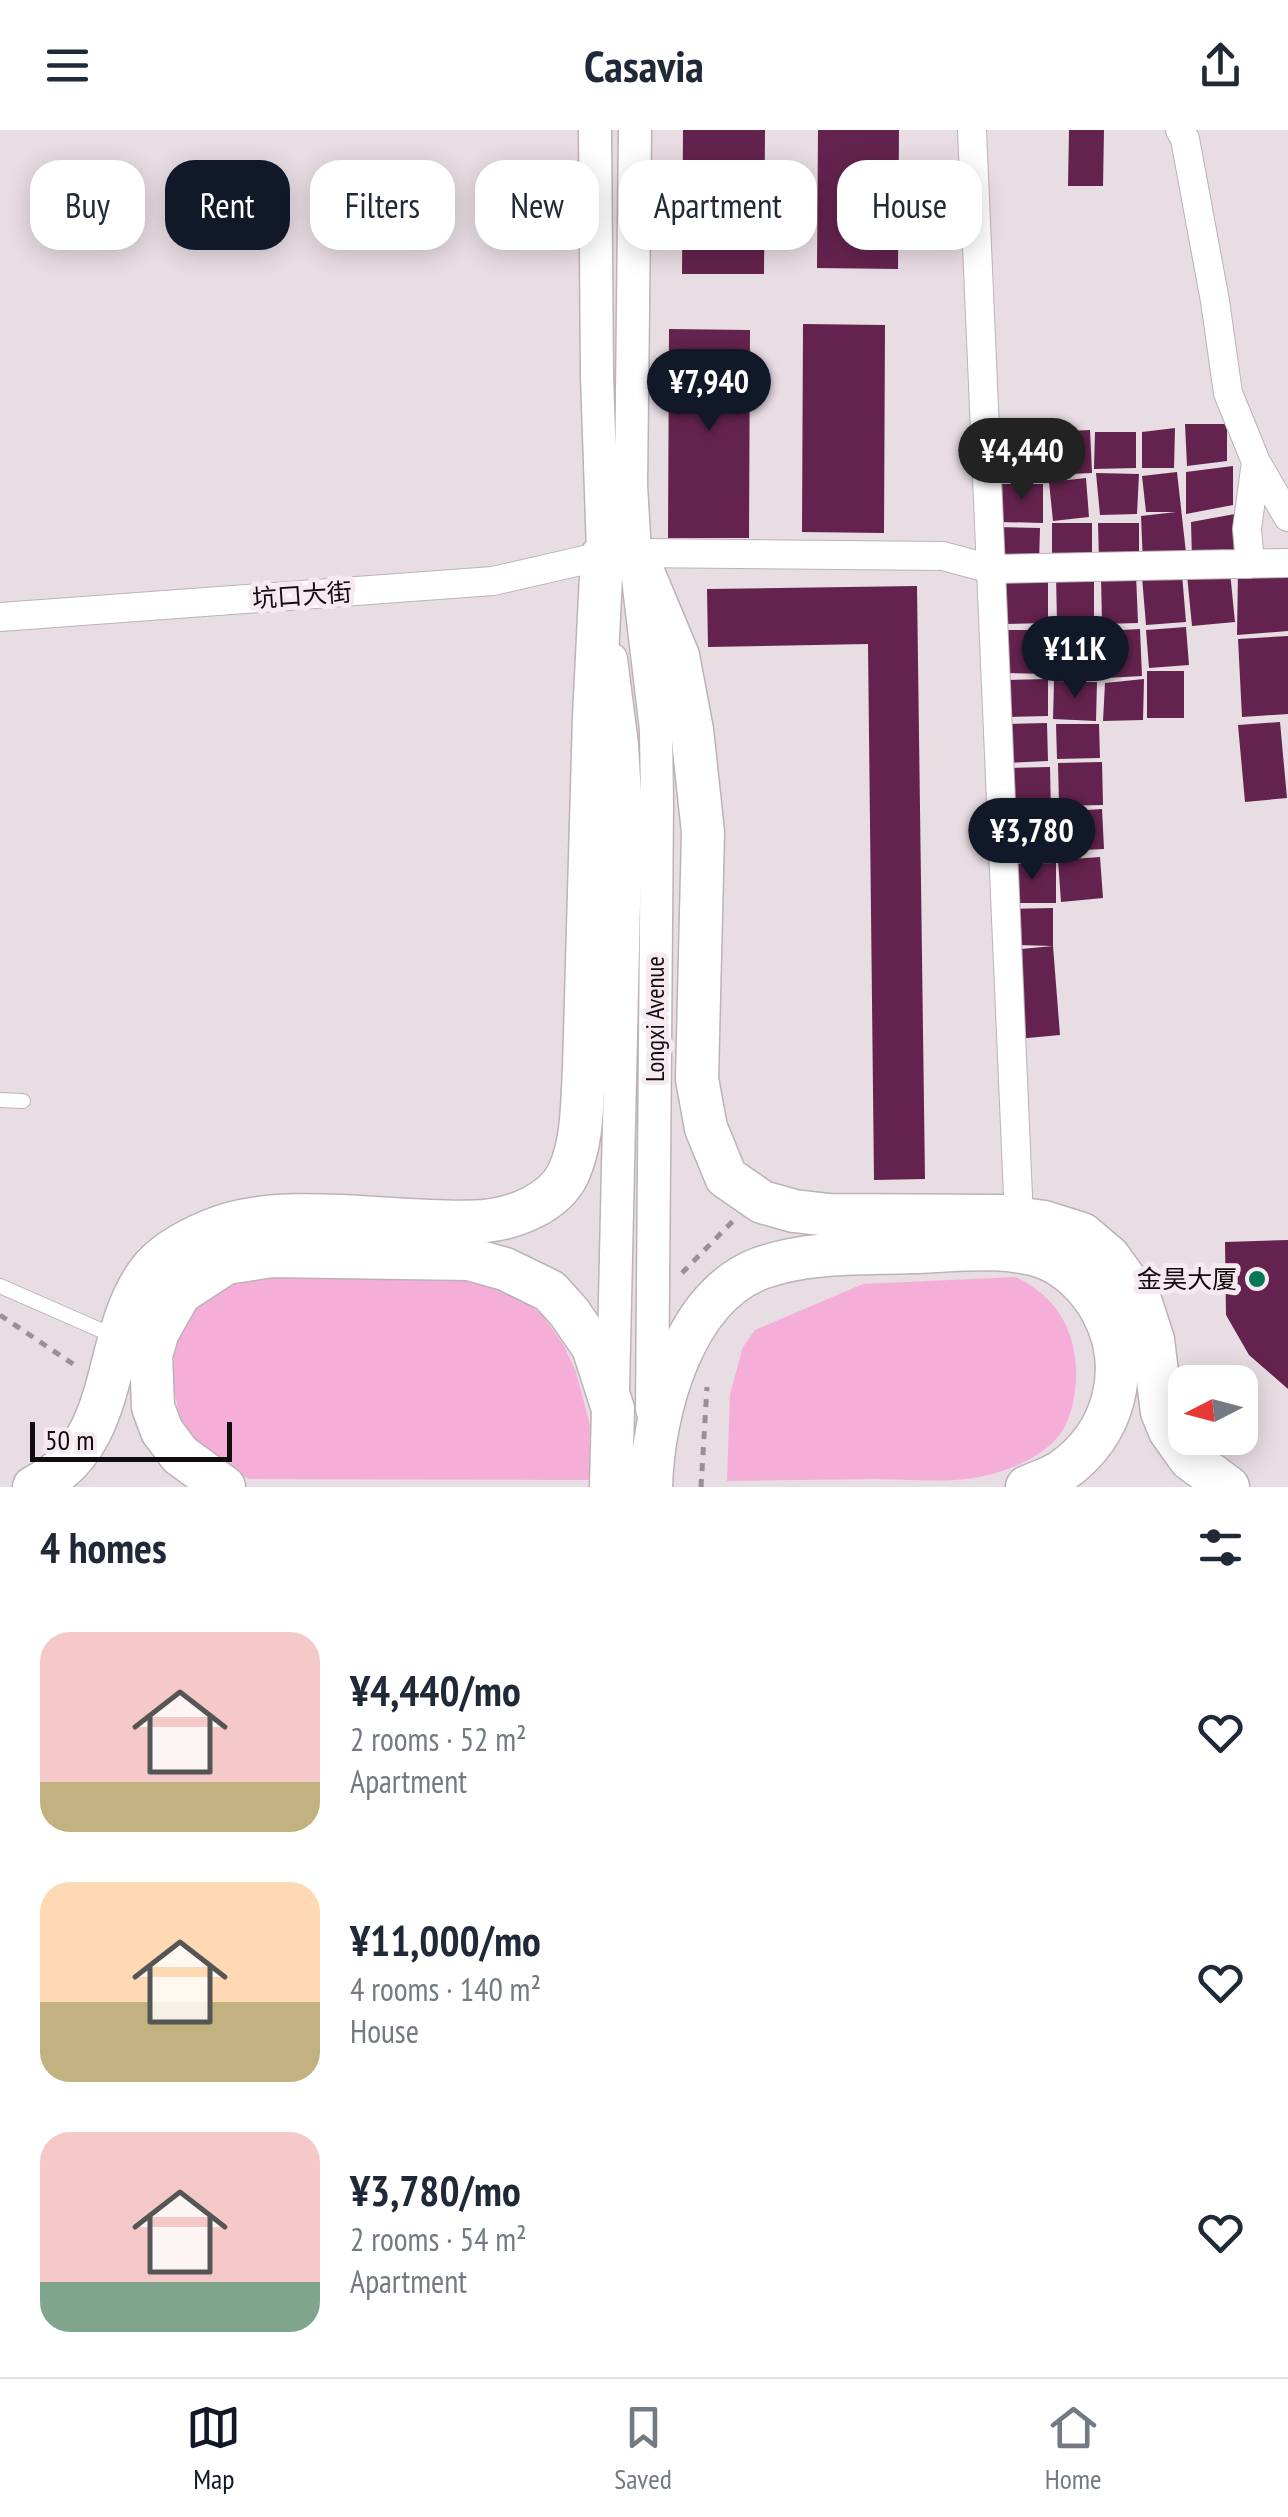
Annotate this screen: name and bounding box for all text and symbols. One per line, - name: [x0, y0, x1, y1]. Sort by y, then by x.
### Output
- text: Casavia: [584, 36, 704, 94]
- icon: menu: [40, 38, 95, 93]
- icon: share: [1193, 38, 1248, 93]
- chip: Buy: [30, 160, 145, 250]
- chip: Rent: [165, 160, 290, 250]
- chip: Filters: [310, 160, 455, 250]
- chip: New: [475, 160, 599, 250]
- chip: Apartment: [619, 160, 817, 250]
- chip: House: [837, 160, 982, 250]
- pin: ¥7,940: [628, 349, 790, 434]
- text: ¥7,940: [669, 360, 749, 402]
- pin: ¥4,440: [941, 418, 1103, 503]
- text: ¥4,440: [980, 429, 1064, 471]
- street label: 坑口大街: [251, 576, 353, 614]
- pin: ¥11K: [1016, 616, 1134, 701]
- text: ¥11K: [1044, 627, 1106, 669]
- pin: ¥3,780: [951, 798, 1113, 883]
- text: ¥3,780: [990, 809, 1074, 851]
- street label: Longxi Avenue: [639, 956, 671, 1082]
- place label: 金昊大厦: [1137, 1263, 1237, 1295]
- marker: 金昊大厦: [1246, 1268, 1268, 1290]
- north arrow: [1168, 1365, 1258, 1455]
- map controls: [1168, 1365, 1258, 1455]
- scale bar: [30, 1417, 232, 1462]
- text: 50 m: [45, 1421, 94, 1458]
- text: 4 homes: [40, 1520, 167, 1575]
- icon: filters: [1193, 1520, 1248, 1575]
- text: ¥4,440/mo: [350, 1663, 521, 1718]
- icon: home: [120, 1672, 240, 1792]
- icon: heart: [1193, 1705, 1248, 1760]
- text: 2 rooms · 52 m²: [350, 1718, 527, 1760]
- text: Apartment: [350, 1760, 467, 1802]
- text: ¥11,000/mo: [350, 1913, 541, 1968]
- icon: home: [120, 1922, 240, 2042]
- icon: heart: [1193, 1955, 1248, 2010]
- text: 4 rooms · 140 m²: [350, 1968, 541, 2010]
- text: House: [350, 2010, 419, 2052]
- text: ¥3,780/mo: [350, 2163, 521, 2218]
- icon: home: [120, 2172, 240, 2292]
- icon: heart: [1193, 2205, 1248, 2260]
- text: 2 rooms · 54 m²: [350, 2218, 527, 2260]
- text: Apartment: [350, 2260, 467, 2302]
- tab: Map: [186, 2400, 241, 2497]
- tab: Saved: [614, 2400, 672, 2497]
- tab: Home: [1045, 2400, 1102, 2497]

